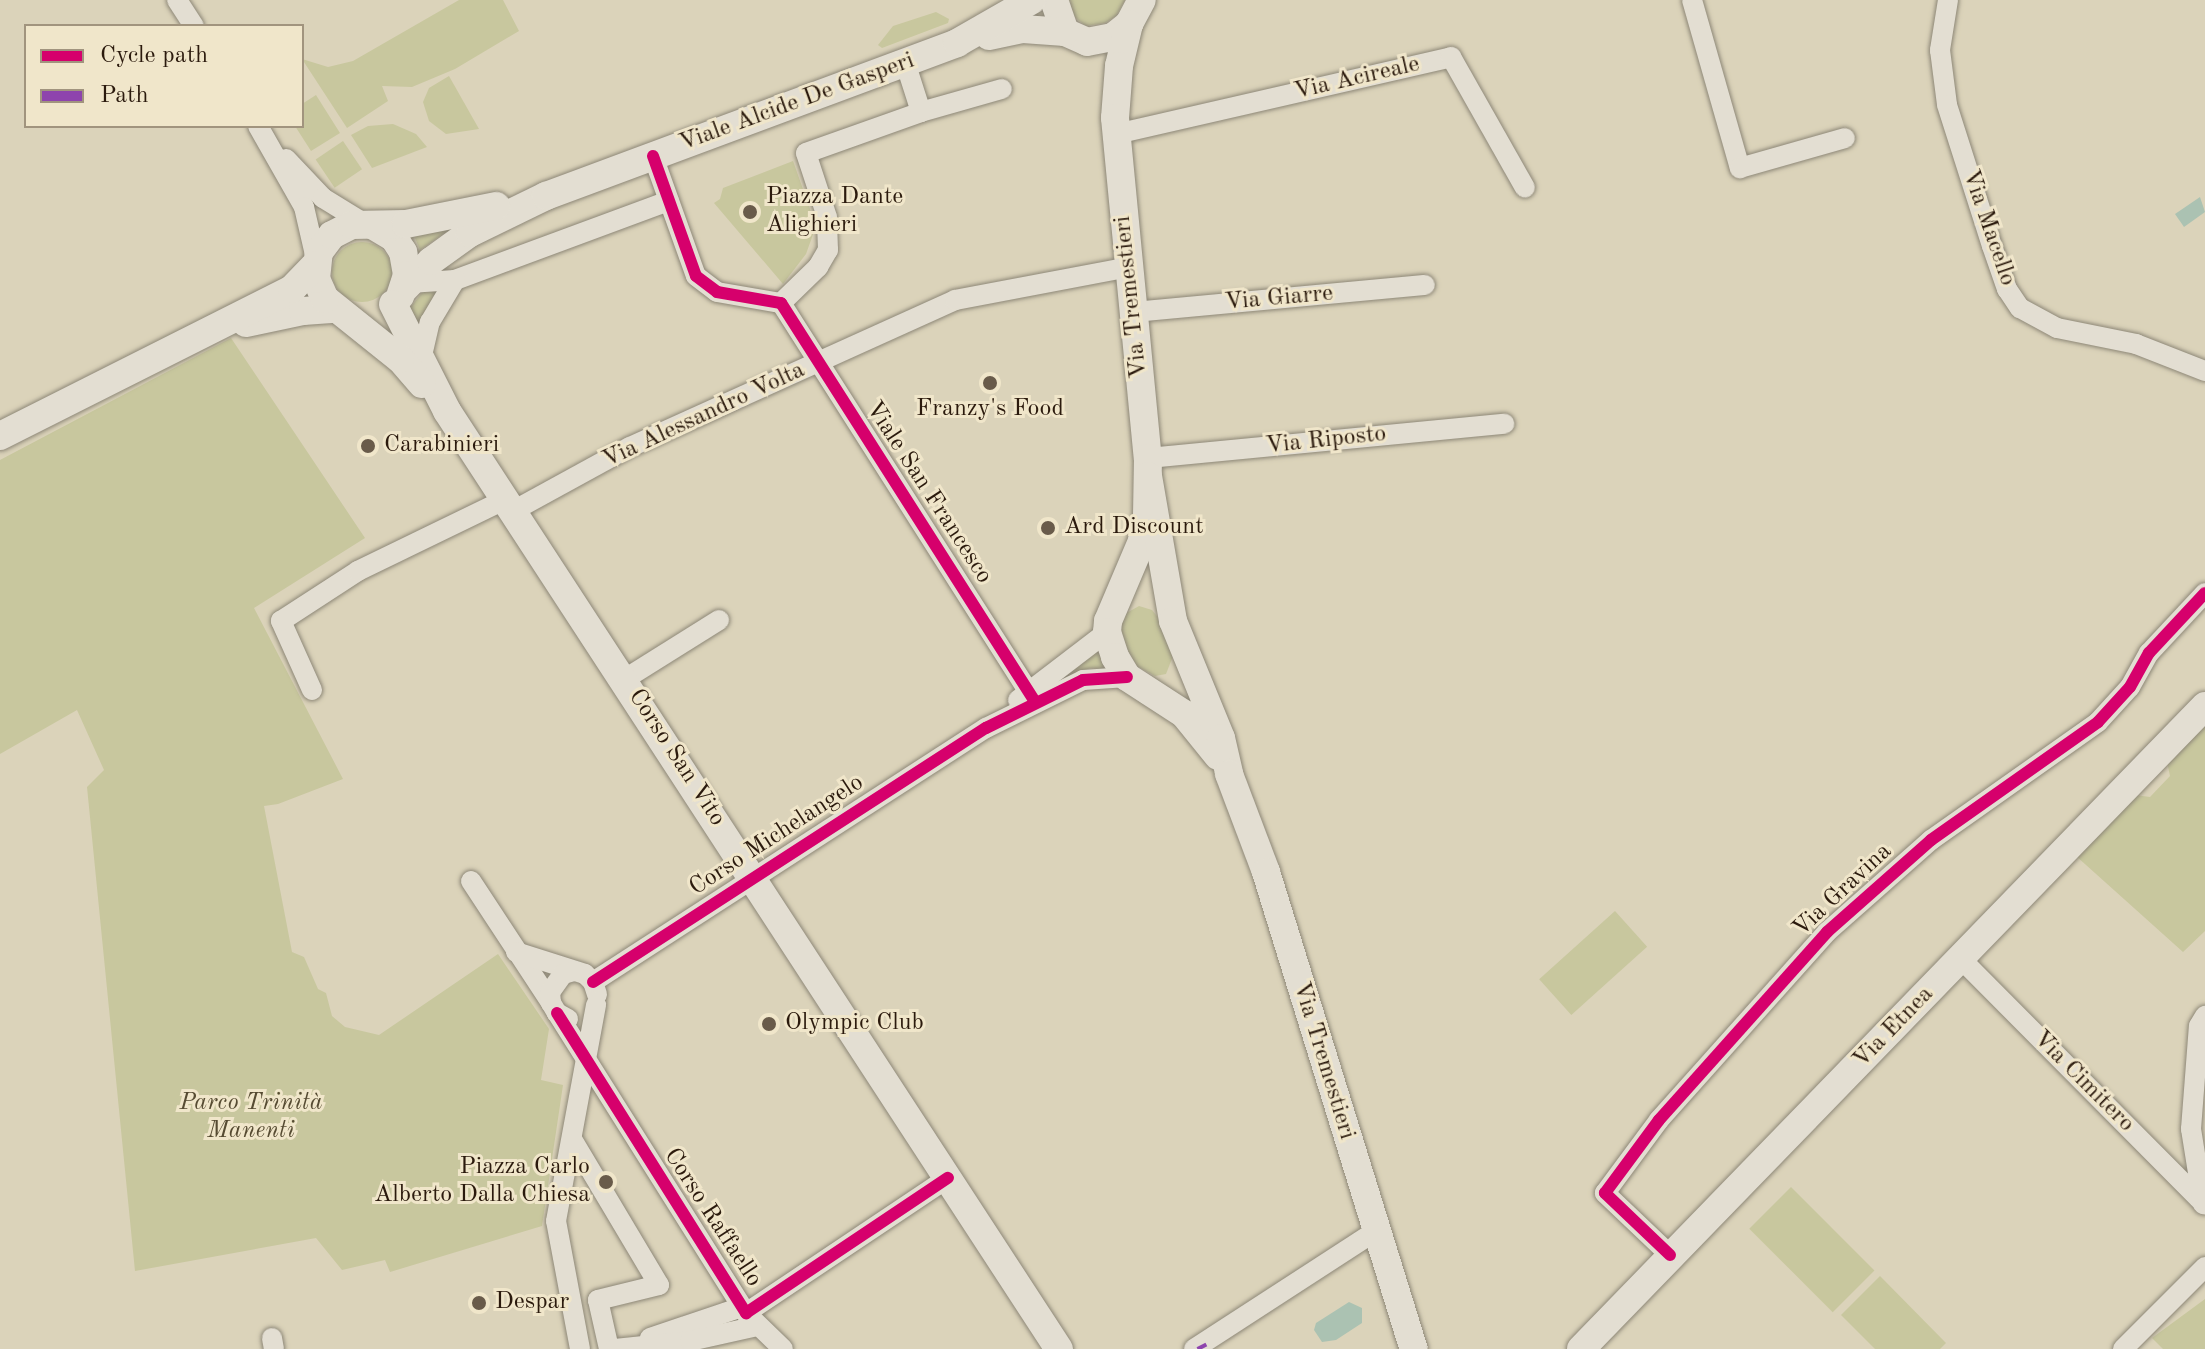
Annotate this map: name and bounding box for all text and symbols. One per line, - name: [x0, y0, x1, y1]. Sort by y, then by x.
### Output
- legend: [24, 24, 304, 128]
- text: Cycle path: [100, 44, 208, 68]
- street label: Viale Alcide De Gasperi: [676, 47, 918, 159]
- street label: Via Acireale: [1291, 51, 1423, 107]
- text: Path: [100, 84, 149, 108]
- street label: Via Macello: [1955, 166, 2021, 290]
- place label: Piazza Dante Alighieri: [766, 184, 903, 240]
- marker: Piazza Dante Alighieri: [741, 203, 759, 221]
- street label: Via Tremestieri: [1109, 214, 1155, 380]
- street label: Via Giarre: [1224, 280, 1334, 318]
- street label: Via Alessandro Volta: [598, 356, 810, 476]
- marker: Franzy's Food: [981, 374, 999, 392]
- street label: Viale San Francesco: [858, 396, 998, 590]
- place label: Franzy's Food: [916, 396, 1064, 424]
- street label: Via Riposto: [1264, 420, 1388, 462]
- place label: Carabinieri: [384, 432, 499, 460]
- marker: Carabinieri: [359, 437, 377, 455]
- place label: Ard Discount: [1064, 514, 1204, 542]
- marker: Ard Discount: [1039, 519, 1057, 537]
- street label: Corso San Vito: [621, 684, 731, 832]
- street label: Corso Michelangelo: [685, 769, 869, 903]
- street label: Via Gravina: [1788, 838, 1898, 944]
- street label: Via Tremestieri: [1285, 979, 1361, 1143]
- street label: Via Etnea: [1848, 981, 1940, 1075]
- place label: Olympic Club: [785, 1010, 924, 1038]
- marker: Olympic Club: [760, 1015, 778, 1033]
- street label: Via Cimitero: [2026, 1025, 2140, 1139]
- park label: Parco Trinità Manenti: [180, 1090, 322, 1146]
- street label: Corso Raffaello: [656, 1143, 768, 1293]
- place label: Piazza Carlo Alberto Dalla Chiesa: [374, 1154, 590, 1210]
- marker: Piazza Carlo Alberto Dalla Chiesa: [597, 1173, 615, 1191]
- place label: Despar: [495, 1289, 569, 1317]
- marker: Despar: [470, 1294, 488, 1312]

